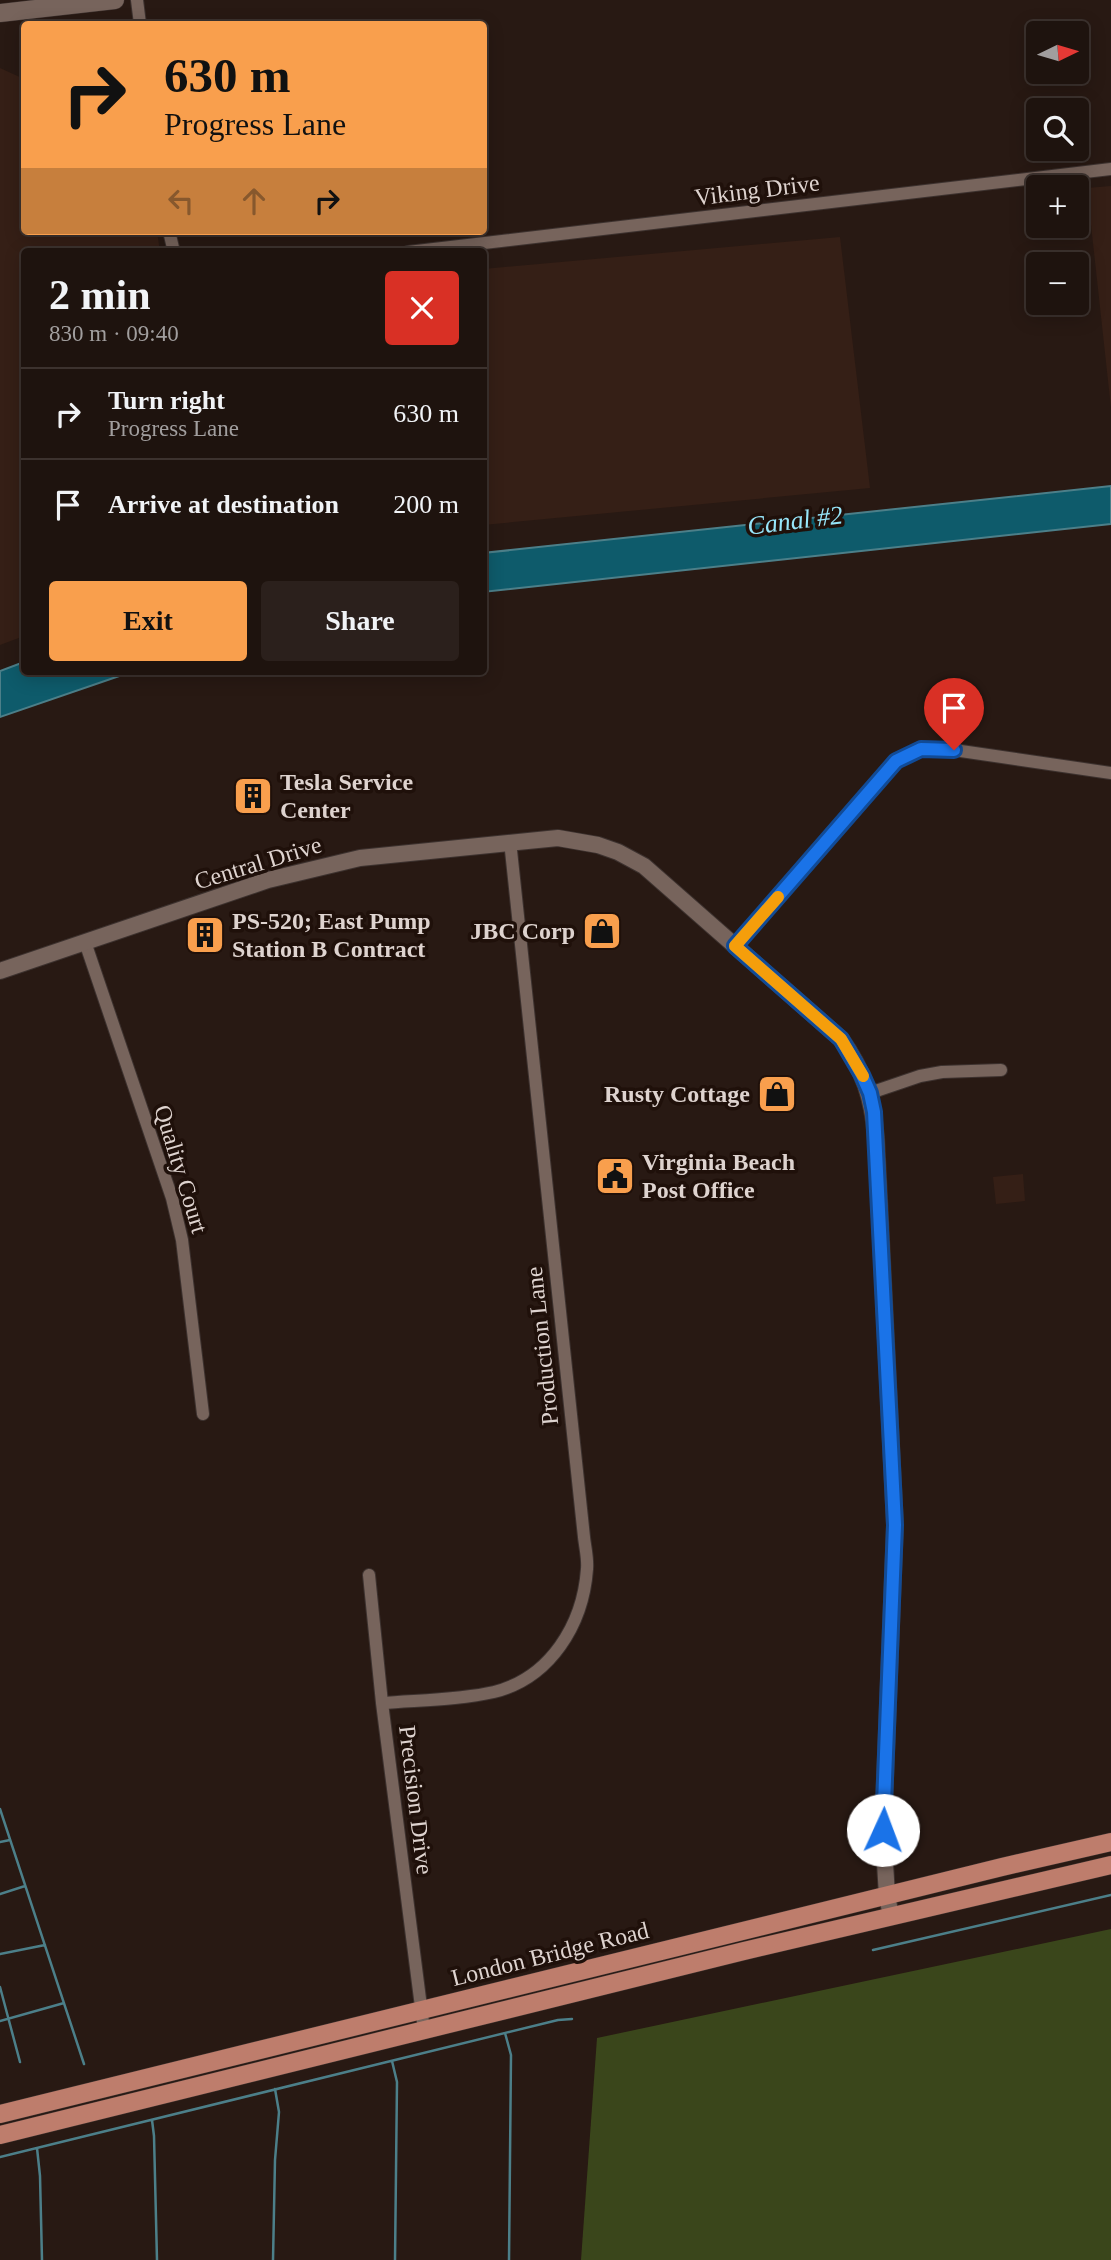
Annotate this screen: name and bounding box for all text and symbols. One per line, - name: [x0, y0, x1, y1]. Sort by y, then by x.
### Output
- north arrow: [1026, 21, 1088, 84]
- map controls: [1026, 21, 1089, 315]
- text: 630 m: [164, 48, 291, 103]
- icon: right: [49, 49, 140, 140]
- button: search: [1026, 98, 1089, 161]
- text: Progress Lane: [164, 106, 346, 142]
- street label: Viking Drive: [693, 169, 821, 211]
- button: +: [1026, 175, 1089, 238]
- icon: left: [162, 182, 200, 220]
- icon: ahead: [235, 182, 273, 220]
- icon: right: [308, 182, 346, 220]
- button: −: [1026, 252, 1089, 315]
- button: close: [385, 271, 459, 345]
- text: 2 min: [49, 272, 151, 318]
- text: 830 m · 09:40: [49, 321, 179, 346]
- text: Turn right: [108, 386, 225, 415]
- icon: right: [49, 395, 87, 433]
- text: 630 m: [393, 399, 459, 428]
- text: Progress Lane: [108, 416, 239, 441]
- icon: arrive: [49, 486, 87, 524]
- text: Arrive at destination: [108, 490, 339, 519]
- text: 200 m: [393, 490, 459, 519]
- water label: Canal #2: [746, 500, 845, 541]
- button: Exit: [49, 581, 247, 661]
- button: Share: [261, 581, 459, 661]
- pin: [924, 678, 984, 750]
- icon: arrive: [935, 689, 973, 727]
- place label: Tesla Service Center: [280, 769, 413, 823]
- building icon: Tesla Service Center: [232, 775, 274, 817]
- street label: Central Drive: [191, 831, 325, 895]
- place label: PS-520; East Pump Station B Contract: [232, 908, 431, 962]
- shop icon: JBC Corp: [581, 910, 623, 952]
- building icon: PS-520; East Pump Station B Contract: [184, 914, 226, 956]
- place label: JBC Corp: [470, 918, 575, 944]
- shop icon: Rusty Cottage: [756, 1073, 798, 1115]
- place label: Rusty Cottage: [604, 1081, 750, 1107]
- street label: Quality Court: [149, 1102, 213, 1237]
- place label: Virginia Beach Post Office: [642, 1149, 795, 1203]
- public building icon: Virginia Beach Post Office: [594, 1155, 636, 1197]
- street label: Production Lane: [521, 1265, 563, 1427]
- street label: Precision Drive: [394, 1724, 438, 1876]
- position arrow: [846, 1793, 920, 1867]
- street label: London Bridge Road: [449, 1917, 651, 1991]

